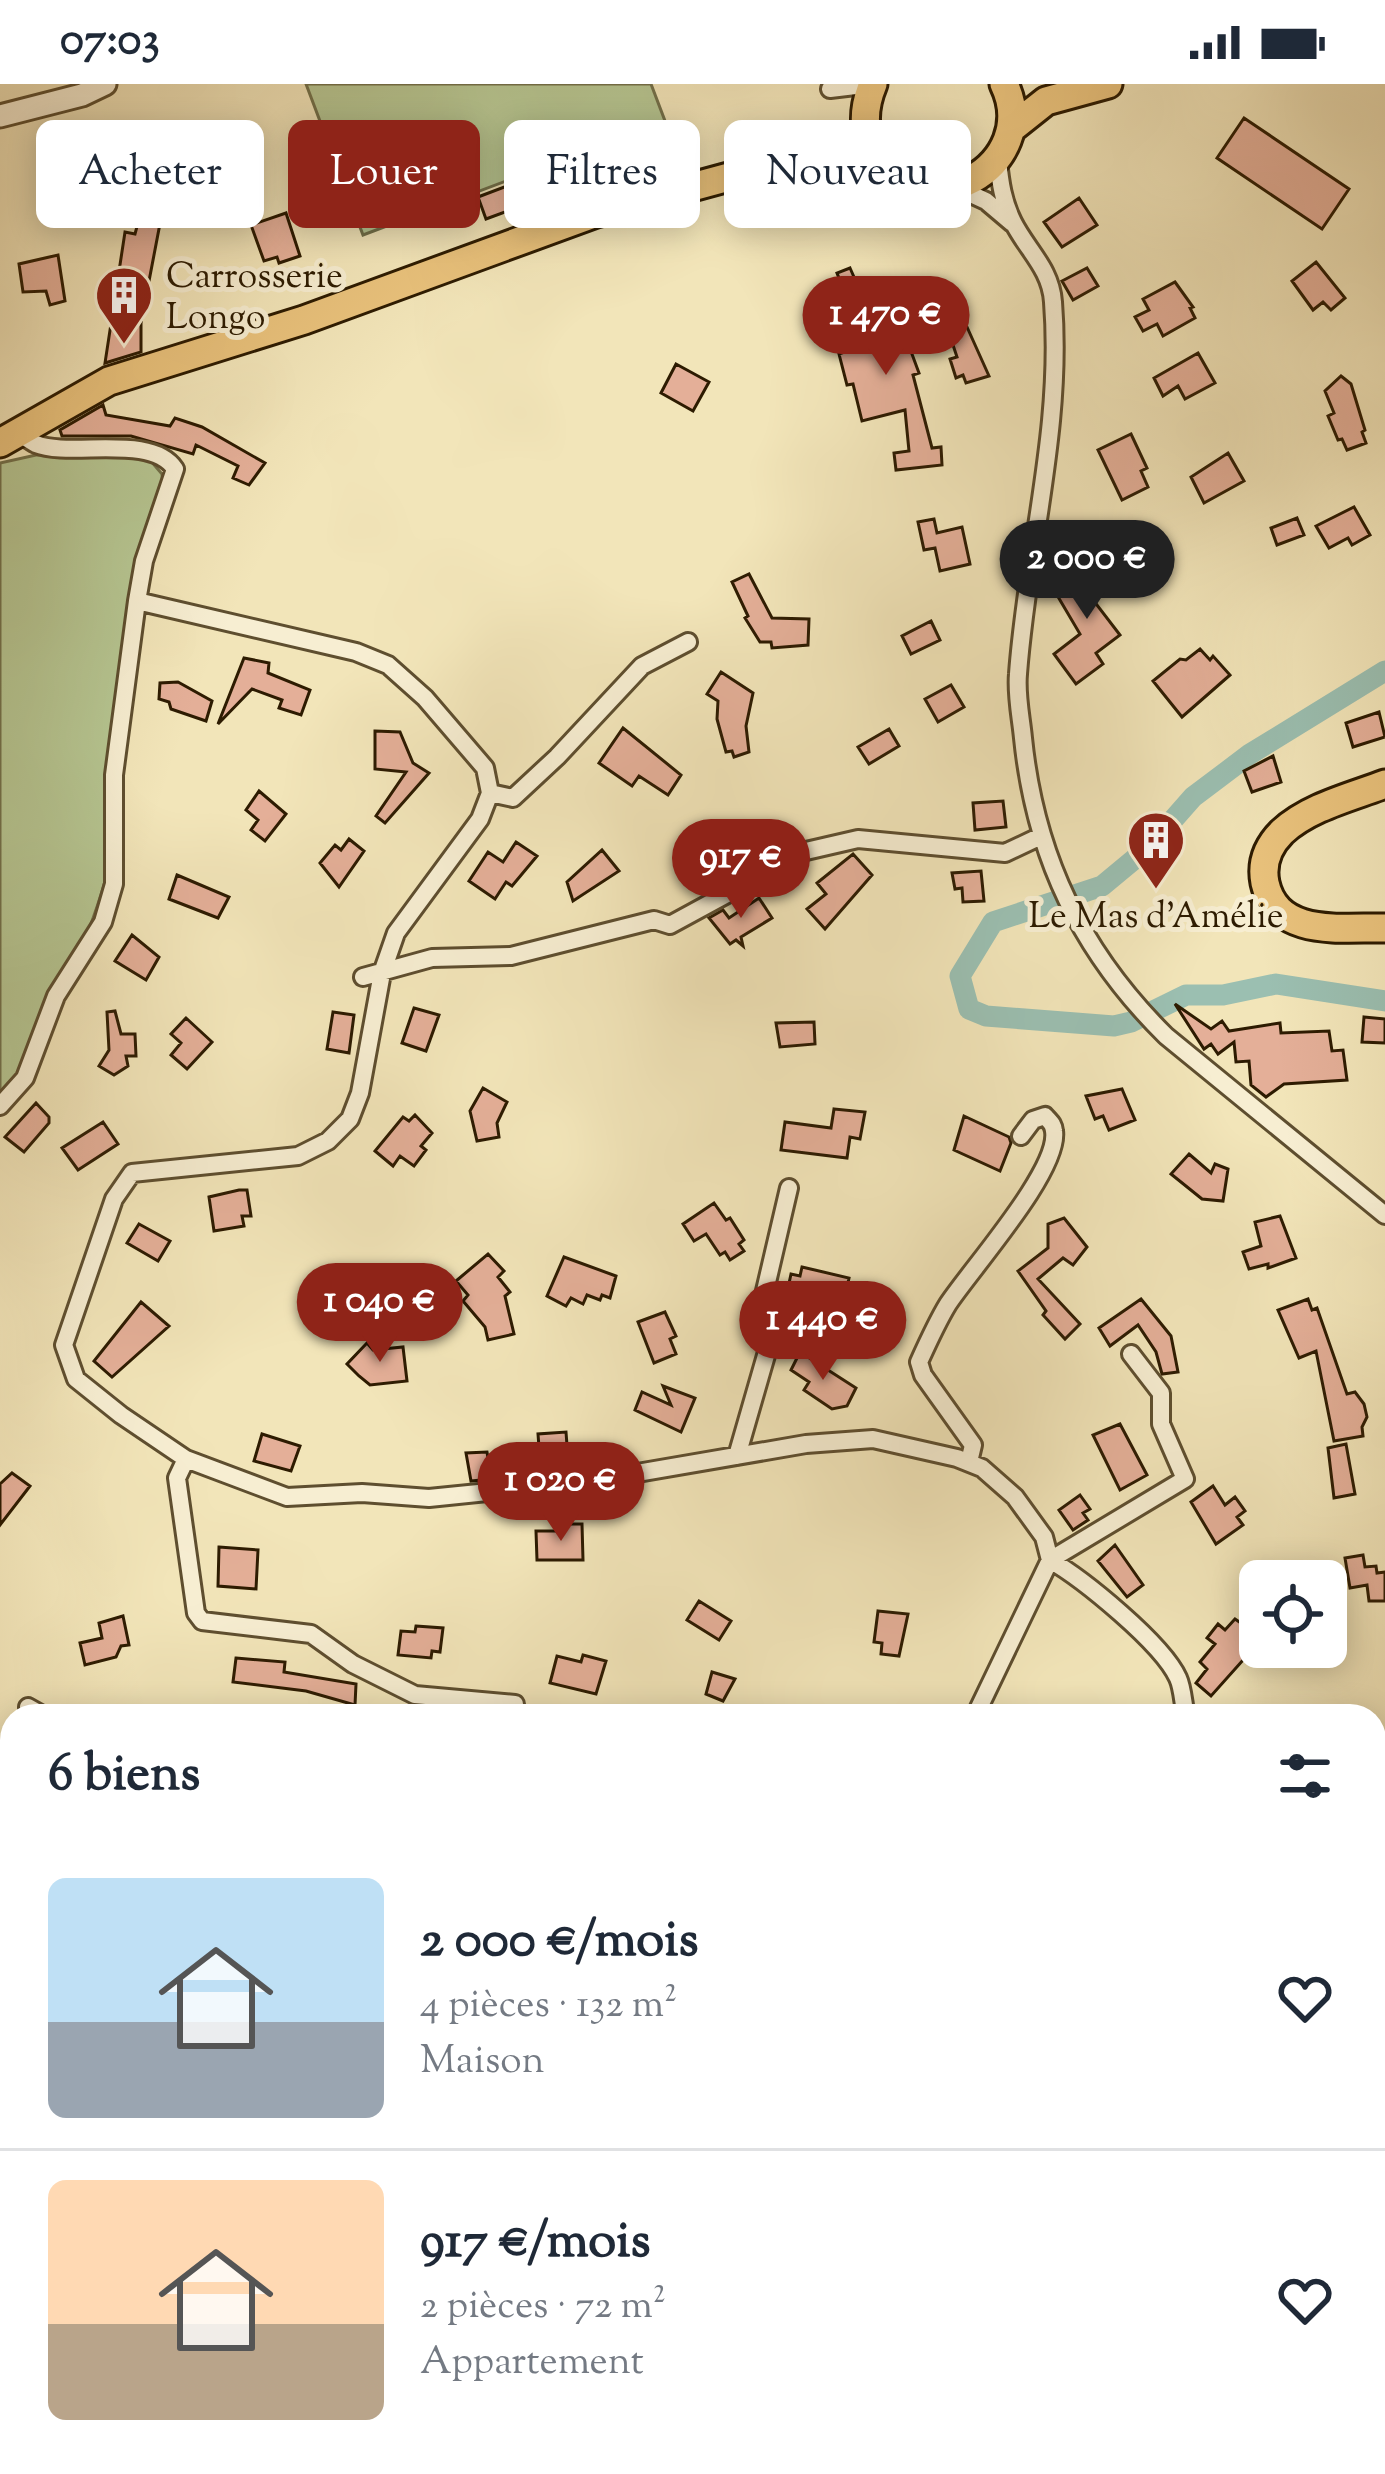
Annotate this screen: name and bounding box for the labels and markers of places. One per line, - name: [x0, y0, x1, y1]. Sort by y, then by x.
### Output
- place label: Carrosserie Longo: [166, 252, 343, 345]
- building icon: Carrosserie Longo: [93, 264, 155, 346]
- pin: 1 470 €: [775, 276, 997, 378]
- pin: 2 000 €: [976, 520, 1198, 622]
- building icon: Le Mas d'Amélie: [1125, 809, 1187, 891]
- pin: 917 €: [657, 819, 825, 921]
- place label: Le Mas d'Amélie: [1028, 892, 1284, 944]
- pin: 1 040 €: [269, 1263, 491, 1365]
- pin: 1 440 €: [712, 1281, 934, 1383]
- pin: 1 020 €: [450, 1442, 672, 1544]

